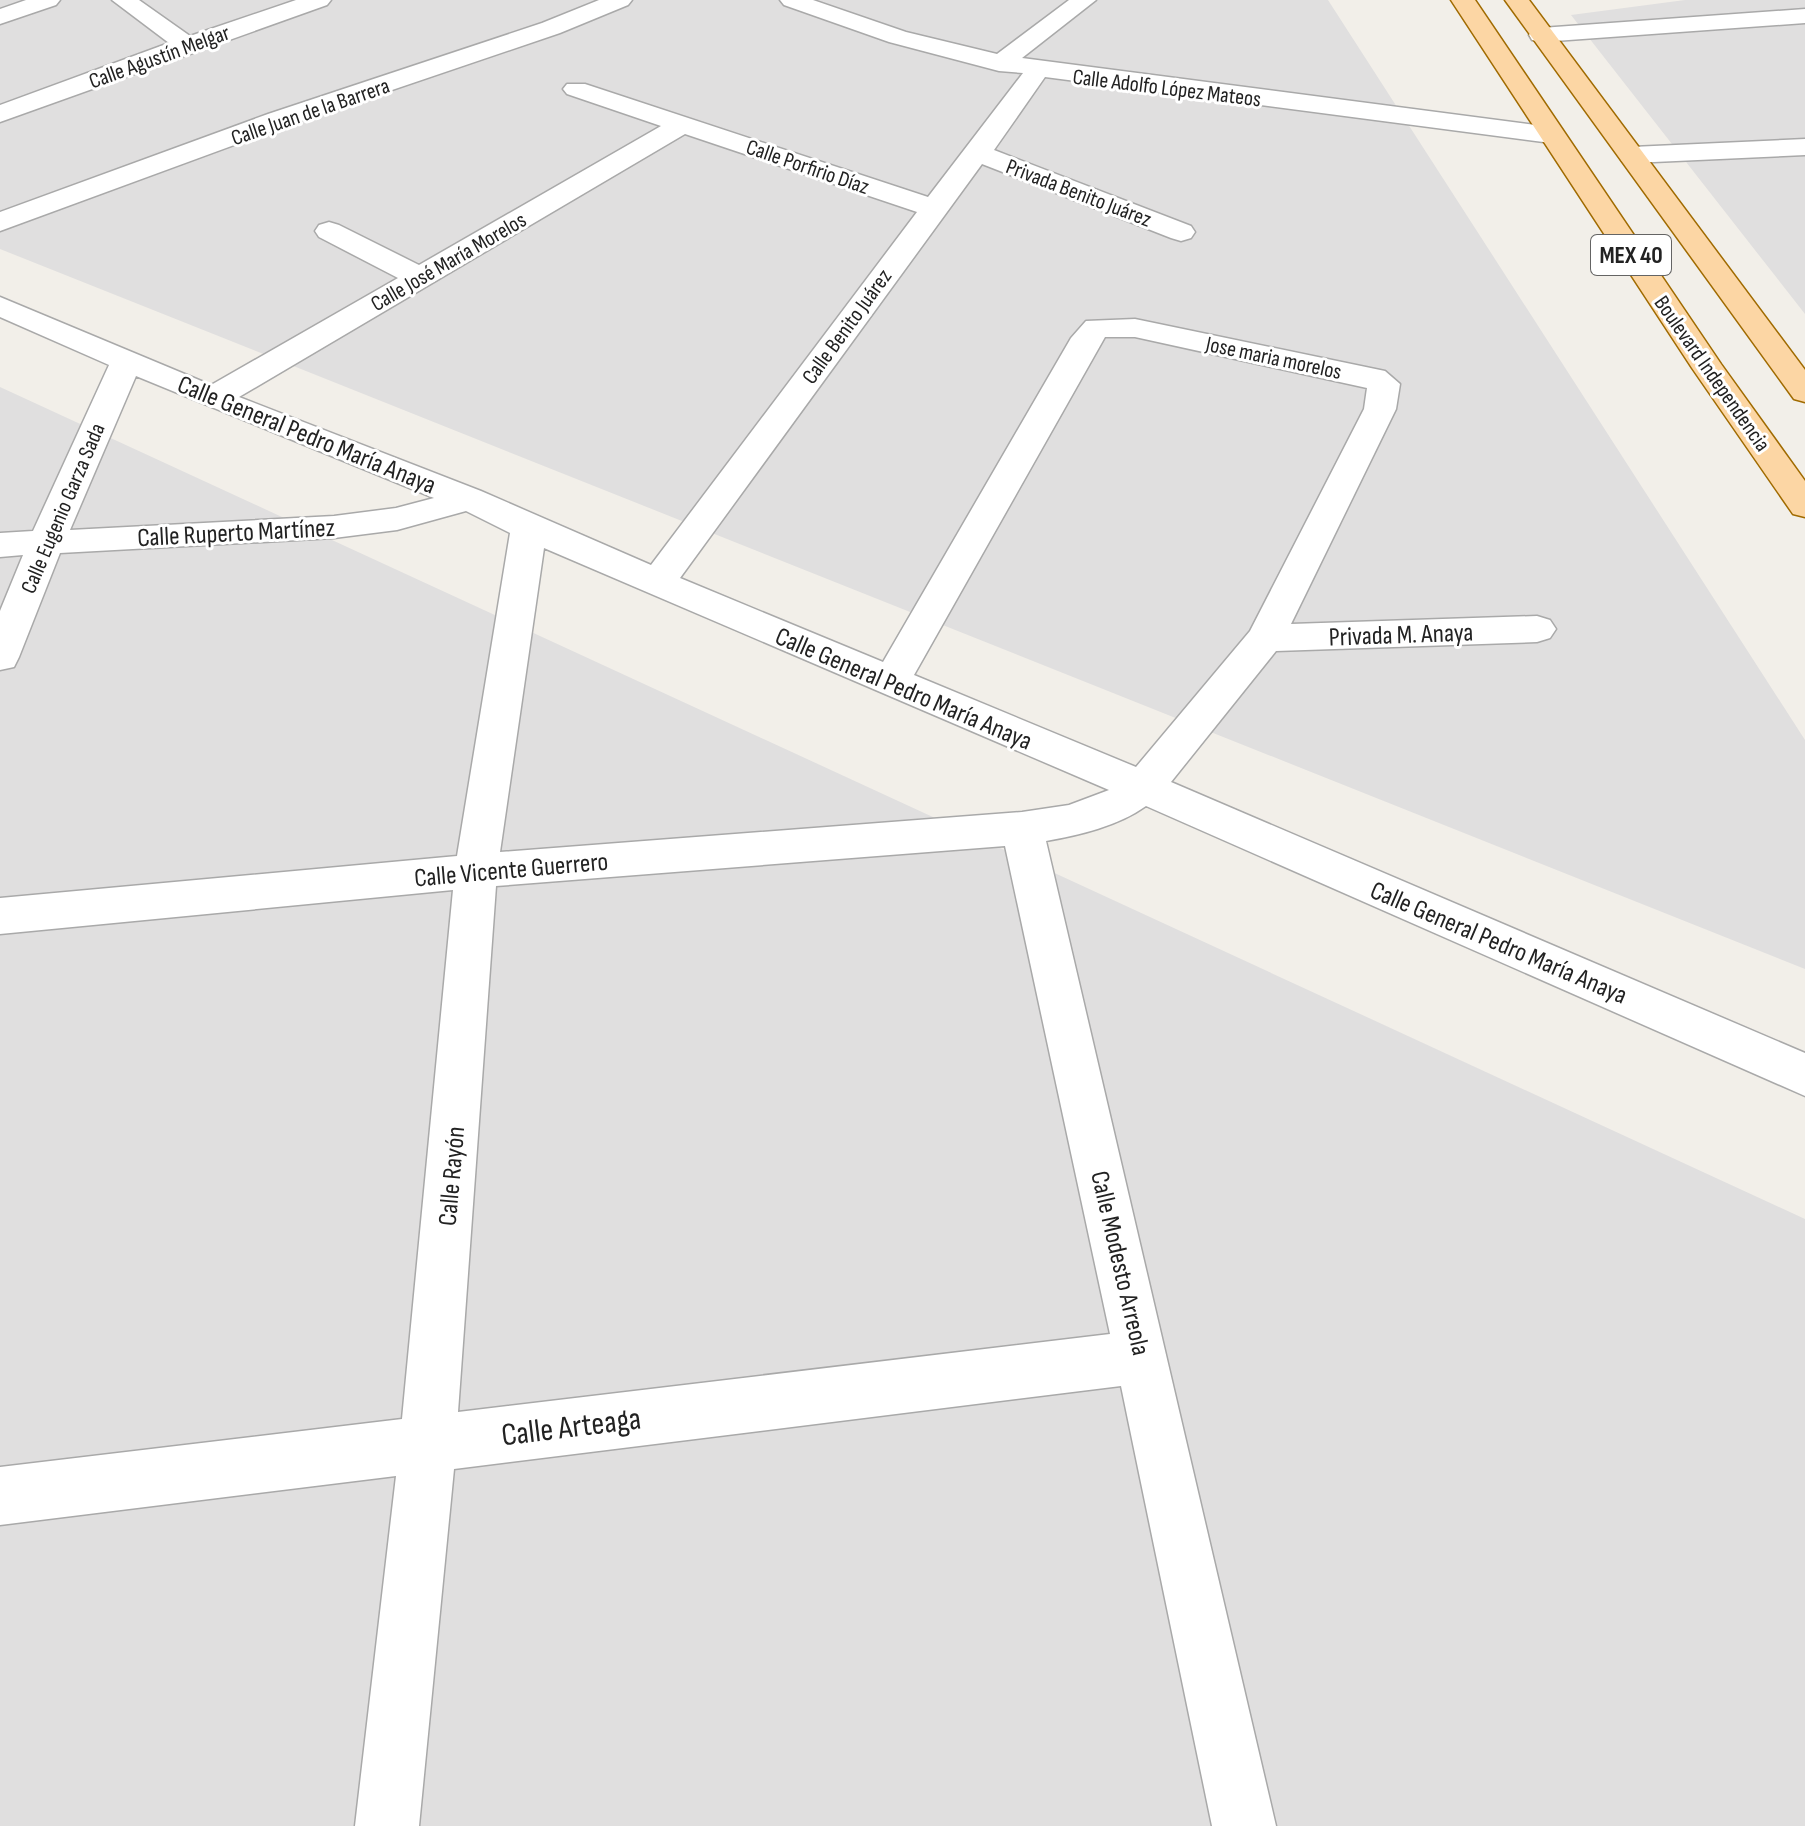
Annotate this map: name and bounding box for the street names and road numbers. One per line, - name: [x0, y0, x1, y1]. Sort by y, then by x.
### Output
- street label: Calle Agustín Melgar: [85, 19, 234, 95]
- street label: Calle Adolfo López Mateos: [1071, 64, 1263, 113]
- street label: Calle Juan de la Barrera: [228, 73, 393, 152]
- street label: Calle Porfirio Díaz: [742, 134, 873, 201]
- street label: Privada Benito Juárez: [1002, 153, 1155, 234]
- street label: Calle José María Morelos: [366, 207, 531, 318]
- road number: MEX 40: [1591, 235, 1671, 275]
- street label: Calle Benito Juárez: [796, 264, 898, 390]
- street label: Boulevard Independencia: [1648, 291, 1776, 457]
- street label: Jose maria morelos: [1202, 331, 1344, 386]
- street label: Calle General Pedro María Anaya: [173, 369, 440, 501]
- street label: Calle Eugenio Garza Sada: [15, 419, 111, 598]
- street label: Calle Ruperto Martínez: [136, 513, 336, 554]
- street label: Privada M. Anaya: [1328, 617, 1474, 654]
- street label: Calle General Pedro María Anaya: [770, 621, 1036, 758]
- street label: Calle Vicente Guerrero: [413, 847, 609, 894]
- street label: Calle General Pedro María Anaya: [1365, 875, 1631, 1012]
- street label: Calle Rayón: [433, 1125, 472, 1227]
- street label: Calle Modesto Arreola: [1083, 1168, 1156, 1358]
- street label: Calle Arteaga: [499, 1400, 643, 1455]

